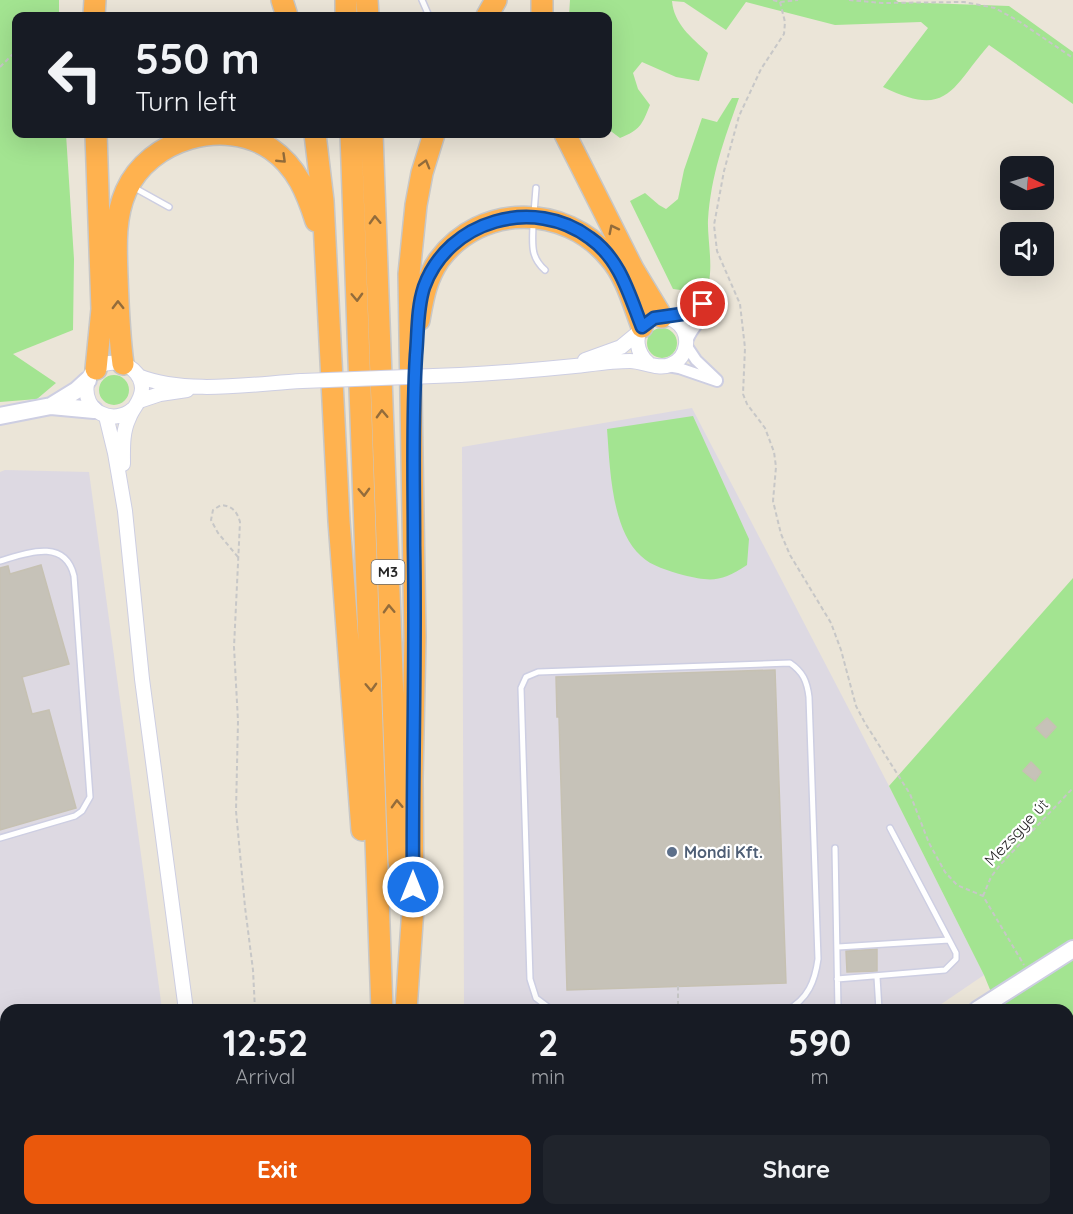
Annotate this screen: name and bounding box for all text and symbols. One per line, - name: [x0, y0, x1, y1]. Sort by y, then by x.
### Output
- text: 550 m: [135, 32, 260, 85]
- icon: left: [36, 36, 114, 114]
- text: Turn left: [135, 84, 237, 118]
- one-way arrow: [275, 152, 285, 163]
- north arrow: [1000, 156, 1054, 210]
- map controls: [1000, 156, 1054, 276]
- one-way arrow: [417, 159, 430, 169]
- one-way arrow: [369, 215, 381, 224]
- button: sound: [1000, 222, 1054, 276]
- one-way arrow: [609, 225, 620, 235]
- pin: [677, 278, 728, 329]
- icon: arrive: [686, 287, 719, 320]
- one-way arrow: [350, 292, 363, 301]
- one-way arrow: [111, 301, 124, 310]
- one-way arrow: [376, 410, 388, 419]
- one-way arrow: [357, 487, 370, 496]
- road number: M3: [372, 560, 404, 584]
- one-way arrow: [383, 605, 395, 614]
- one-way arrow: [364, 682, 377, 691]
- street label: Mezsgye út: [980, 794, 1052, 870]
- one-way arrow: [390, 800, 403, 809]
- place label: Mondi Kft.: [684, 842, 763, 862]
- marker: Mondi Kft.: [665, 845, 679, 859]
- position arrow: [381, 855, 445, 919]
- text: 12:52: [223, 1020, 308, 1065]
- text: 2: [538, 1020, 558, 1065]
- text: 590: [788, 1020, 851, 1065]
- text: Arrival: [236, 1064, 295, 1089]
- text: min: [531, 1064, 565, 1089]
- text: m: [810, 1064, 829, 1089]
- button: Exit: [24, 1135, 531, 1204]
- button: Share: [543, 1135, 1050, 1204]

